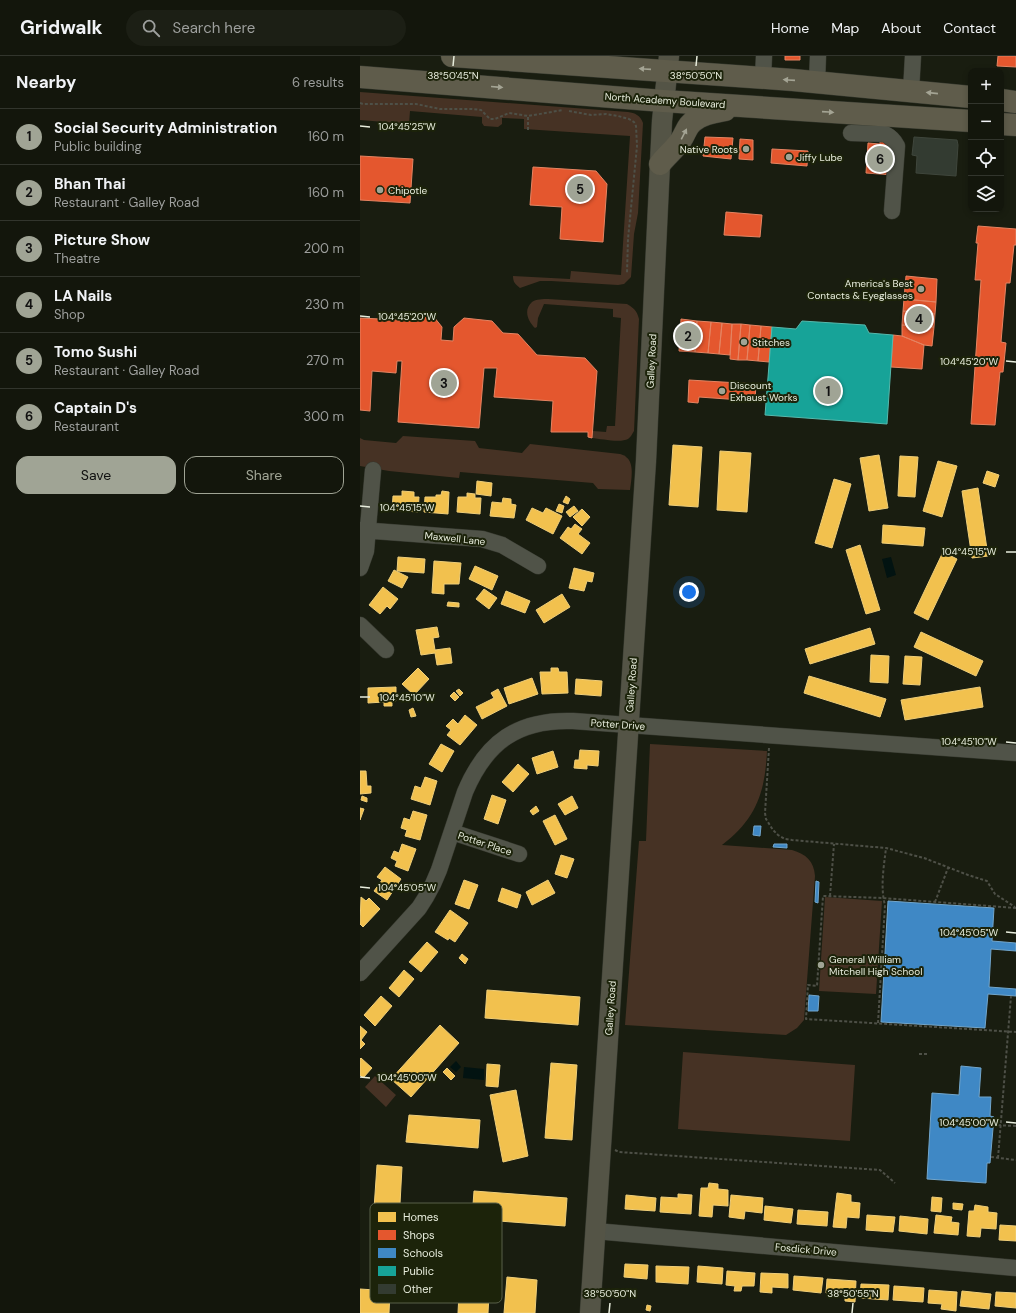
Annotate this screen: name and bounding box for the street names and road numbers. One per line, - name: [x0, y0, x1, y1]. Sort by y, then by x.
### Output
- street label: North Academy Boulevard: [604, 90, 726, 111]
- street label: Galley Road: [644, 333, 659, 389]
- street label: Maxwell Lane: [424, 529, 486, 548]
- street label: Galley Road: [623, 657, 640, 713]
- street label: Potter Drive: [590, 716, 646, 733]
- street label: Potter Place: [456, 829, 514, 858]
- street label: Galley Road: [602, 980, 619, 1036]
- street label: Fosdick Drive: [775, 1240, 838, 1259]

